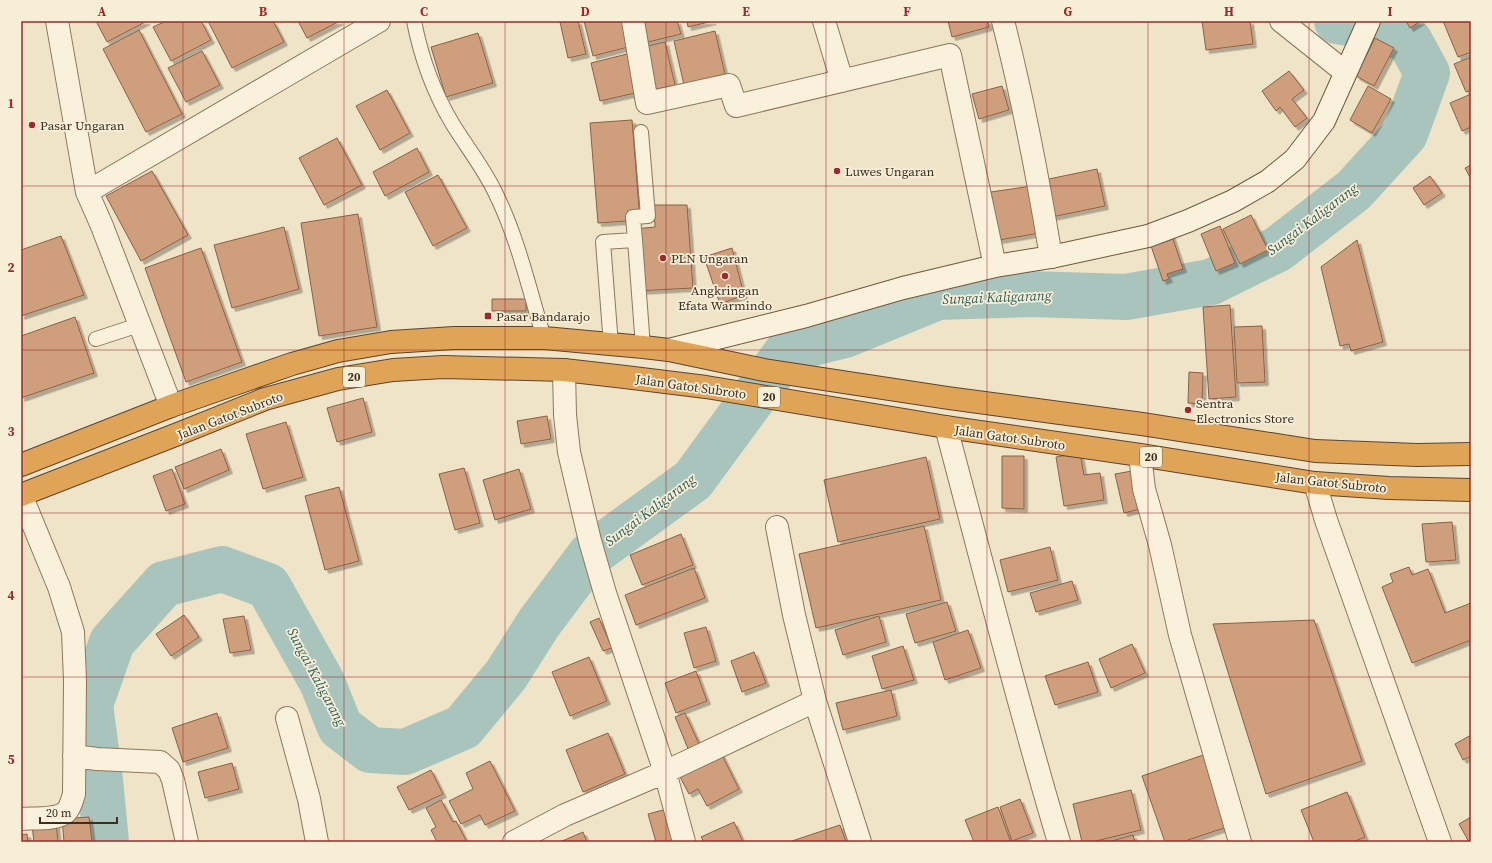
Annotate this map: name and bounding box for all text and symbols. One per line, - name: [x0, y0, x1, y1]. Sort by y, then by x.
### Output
- text: A: [98, 3, 107, 20]
- text: B: [259, 3, 268, 20]
- text: C: [420, 3, 428, 20]
- text: D: [580, 3, 590, 20]
- text: E: [742, 3, 750, 20]
- text: F: [903, 3, 911, 20]
- text: G: [1064, 3, 1073, 20]
- text: H: [1224, 3, 1234, 20]
- text: I: [1387, 3, 1393, 20]
- text: 1: [7, 95, 15, 112]
- place label: Pasar Ungaran: [40, 117, 125, 134]
- marker: Pasar Ungaran: [27, 120, 37, 130]
- place label: Luwes Ungaran: [845, 163, 935, 180]
- marker: Luwes Ungaran: [832, 166, 842, 176]
- water label: Sungai Kaligarang: [1262, 177, 1363, 260]
- place label: PLN Ungaran: [671, 250, 749, 267]
- marker: PLN Ungaran: [658, 253, 668, 263]
- text: 2: [7, 259, 15, 276]
- marker: Angkringan Efata Warmindo: [720, 271, 730, 281]
- place label: Angkringan Efata Warmindo: [678, 282, 772, 314]
- water label: Sungai Kaligarang: [942, 285, 1053, 309]
- place label: Pasar Bandarajo: [496, 308, 590, 325]
- marker: Pasar Bandarajo: [483, 311, 493, 321]
- road number: 20: [343, 367, 365, 387]
- street label: Jalan Gatot Subroto: [633, 370, 747, 403]
- road number: 20: [758, 387, 780, 407]
- street label: Jalan Gatot Subroto: [174, 388, 285, 444]
- place label: Sentra Electronics Store: [1196, 395, 1294, 427]
- marker: Sentra Electronics Store: [1183, 405, 1193, 415]
- street label: Jalan Gatot Subroto: [952, 421, 1066, 454]
- text: 3: [7, 423, 15, 440]
- road number: 20: [1140, 447, 1162, 467]
- water label: Sungai Kaligarang: [600, 468, 701, 551]
- street label: Jalan Gatot Subroto: [1274, 468, 1387, 497]
- text: 4: [7, 587, 15, 604]
- water label: Sungai Kaligarang: [283, 624, 352, 731]
- text: 5: [7, 751, 15, 768]
- scale bar: [40, 799, 117, 825]
- text: 20 m: [46, 805, 72, 821]

